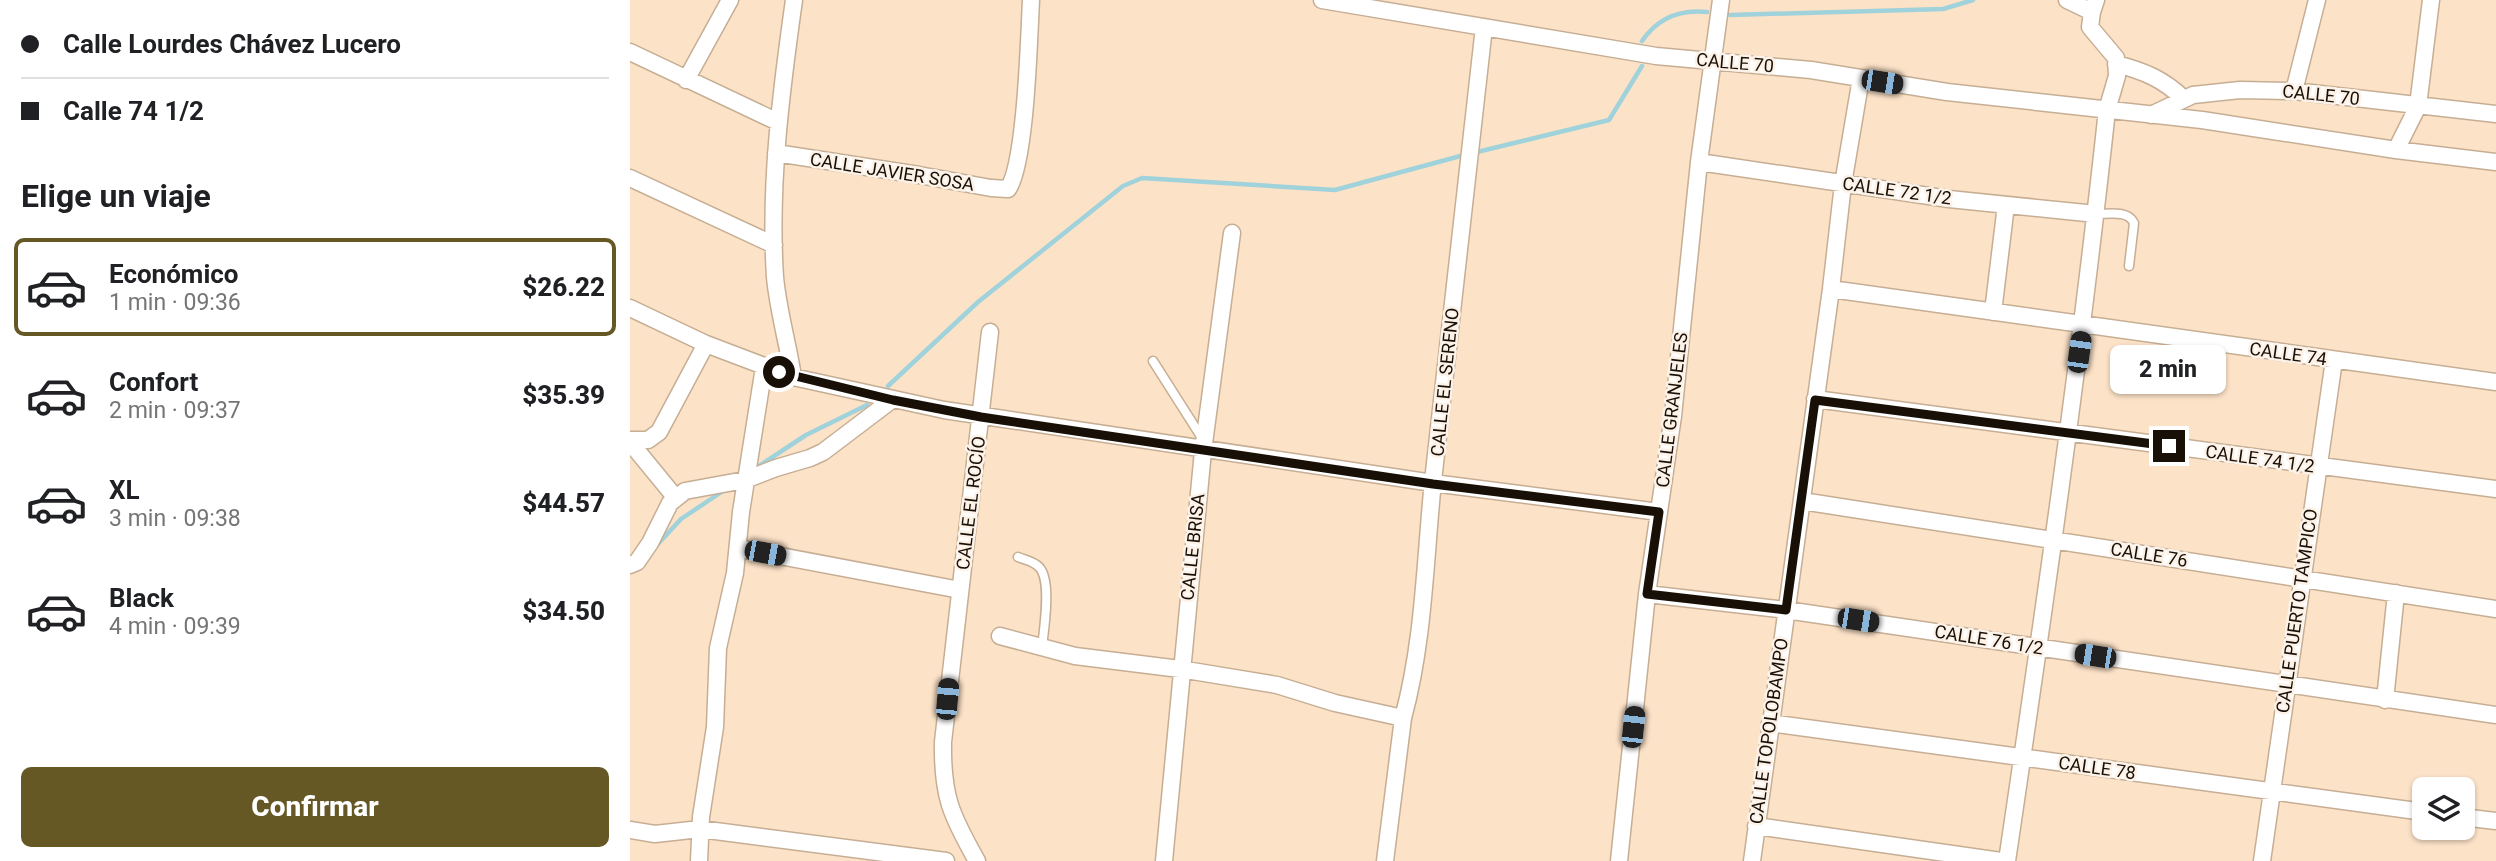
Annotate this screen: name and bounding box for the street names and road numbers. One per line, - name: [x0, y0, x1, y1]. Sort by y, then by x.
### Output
- street label: CALLE 70: [1695, 49, 1775, 76]
- street label: CALLE 70: [2281, 80, 2361, 109]
- street label: CALLE JAVIER SOSA: [809, 148, 976, 195]
- street label: CALLE 72 1/2: [1841, 172, 1953, 209]
- street label: CALLE EL SERENO: [1426, 307, 1463, 457]
- street label: CALLE GRANJELES: [1652, 331, 1691, 489]
- street label: CALLE 74: [2248, 338, 2328, 369]
- street label: CALLE EL ROCÍO: [952, 435, 989, 571]
- street label: CALLE 74 1/2: [2204, 440, 2316, 477]
- street label: CALLE BRISA: [1176, 492, 1209, 601]
- street label: CALLE PUERTO TAMPICO: [2272, 507, 2321, 714]
- street label: CALLE 76: [2109, 538, 2189, 571]
- street label: CALLE 76 1/2: [1933, 621, 2045, 658]
- street label: CALLE TOPOLOBAMPO: [1745, 637, 1792, 825]
- street label: CALLE 78: [2057, 752, 2137, 783]

